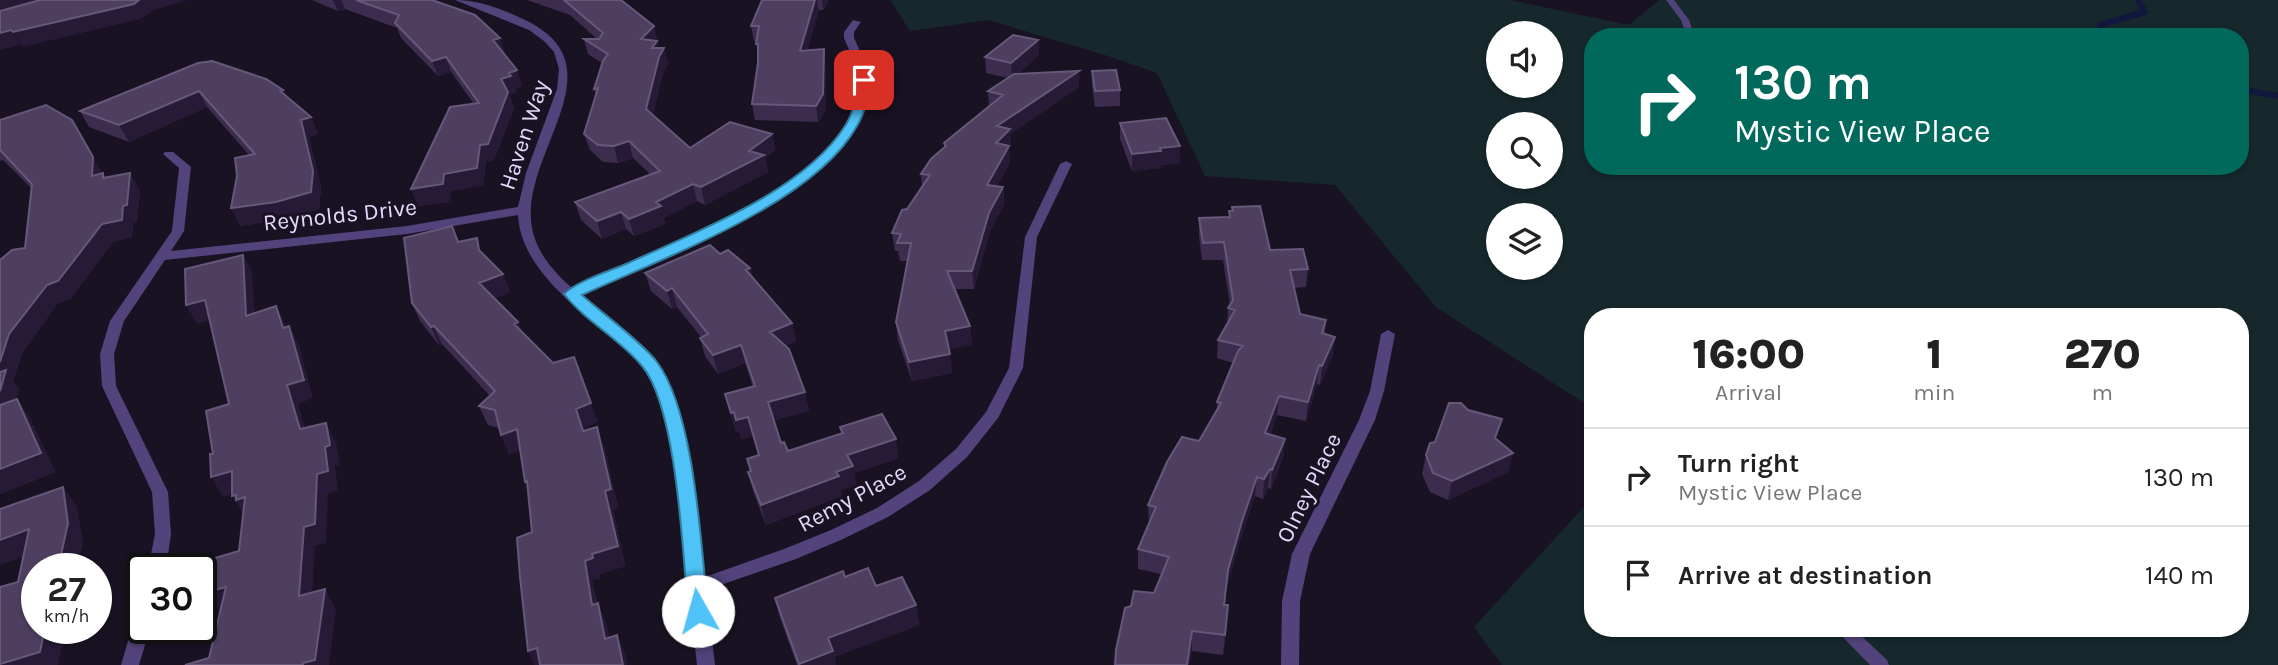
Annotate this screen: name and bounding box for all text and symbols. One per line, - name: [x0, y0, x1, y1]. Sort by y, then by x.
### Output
- map controls: [1486, 21, 1563, 280]
- button: sound: [1486, 21, 1563, 98]
- pin: [834, 50, 894, 110]
- text: 130 m: [1734, 54, 1872, 111]
- icon: right: [1619, 56, 1710, 147]
- icon: arrive: [845, 61, 883, 99]
- street label: Haven Way: [494, 76, 555, 193]
- button: search: [1486, 112, 1563, 189]
- text: Mystic View Place: [1734, 113, 1990, 150]
- street label: Reynolds Drive: [262, 194, 418, 236]
- button: layers: [1486, 203, 1563, 280]
- text: 16:00: [1692, 329, 1805, 379]
- text: 1: [1926, 329, 1942, 379]
- text: 270: [2064, 329, 2141, 379]
- text: Arrival: [1715, 379, 1782, 406]
- text: min: [1913, 379, 1956, 406]
- text: m: [2091, 379, 2113, 406]
- street label: Olney Place: [1271, 429, 1347, 547]
- text: Turn right: [1678, 448, 1799, 479]
- street label: Remy Place: [793, 458, 911, 538]
- icon: right: [1619, 458, 1657, 496]
- text: 130 m: [2144, 462, 2214, 493]
- text: Mystic View Place: [1678, 479, 1862, 506]
- speed limit sign: 30: [126, 553, 217, 644]
- icon: arrive: [1619, 556, 1657, 594]
- text: Arrive at destination: [1678, 560, 1932, 591]
- text: 140 m: [2145, 560, 2214, 591]
- text: 27: [47, 569, 86, 610]
- position arrow: [661, 574, 735, 648]
- text: km/h: [44, 605, 89, 627]

